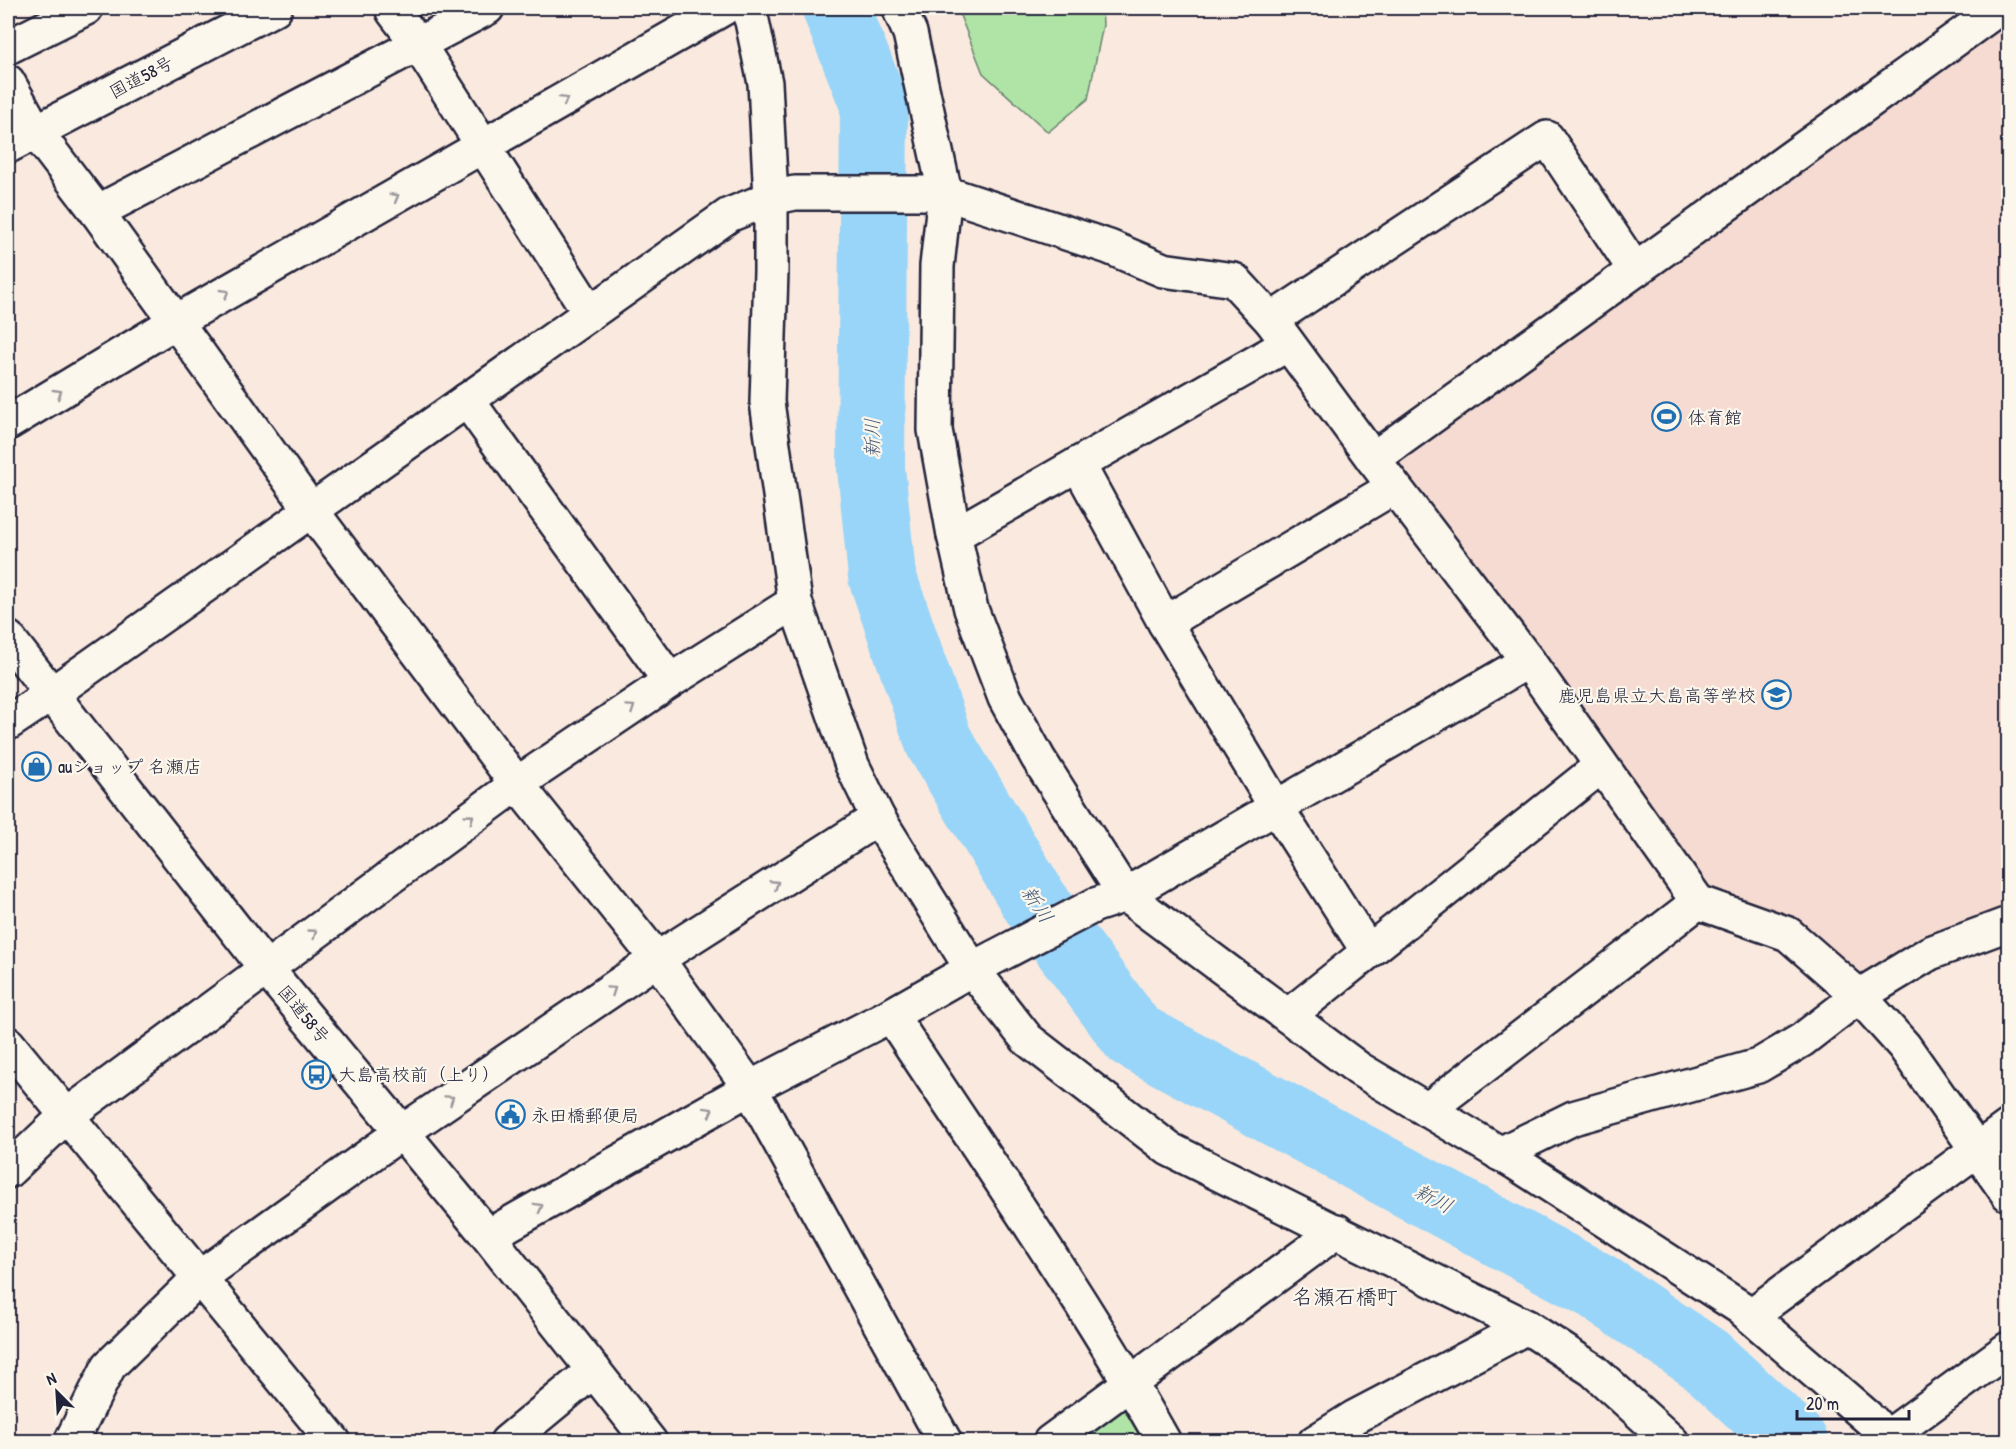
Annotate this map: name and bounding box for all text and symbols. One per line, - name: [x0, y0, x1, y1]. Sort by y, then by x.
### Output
- street label: 国道58号: [104, 50, 178, 104]
- one-way arrow: [558, 96, 568, 107]
- one-way arrow: [389, 193, 399, 204]
- one-way arrow: [219, 289, 229, 300]
- one-way arrow: [52, 388, 62, 400]
- sports icon: 体育館: [1651, 401, 1683, 433]
- place label: 体育館: [1688, 405, 1742, 430]
- water label: 新川: [858, 418, 885, 458]
- school or university icon: 鹿児島県立大島高等学校: [1761, 679, 1793, 711]
- place label: 鹿児島県立大島高等学校: [1558, 683, 1756, 708]
- one-way arrow: [625, 703, 635, 715]
- shop icon: auショップ 名瀬店: [21, 750, 53, 782]
- place label: auショップ 名瀬店: [58, 754, 202, 779]
- one-way arrow: [464, 814, 475, 825]
- one-way arrow: [769, 879, 779, 891]
- water label: 新川: [1016, 880, 1060, 928]
- one-way arrow: [306, 929, 317, 940]
- street label: 国道58号: [272, 979, 336, 1049]
- one-way arrow: [605, 986, 616, 997]
- bus stop icon: 大島高校前（上り）: [301, 1058, 333, 1090]
- place label: 大島高校前（上り）: [338, 1062, 500, 1087]
- one-way arrow: [443, 1095, 454, 1106]
- public building icon: 永田橋郵便局: [494, 1099, 526, 1131]
- place label: 永田橋郵便局: [531, 1103, 639, 1128]
- one-way arrow: [703, 1107, 713, 1118]
- water label: 新川: [1410, 1177, 1458, 1219]
- one-way arrow: [533, 1203, 543, 1214]
- district label: 名瀬石橋町: [1293, 1282, 1398, 1311]
- north arrow: [27, 1362, 87, 1422]
- text: N: [43, 1366, 60, 1390]
- scale bar: [1797, 1383, 1910, 1421]
- text: 20 m: [1806, 1391, 1839, 1416]

